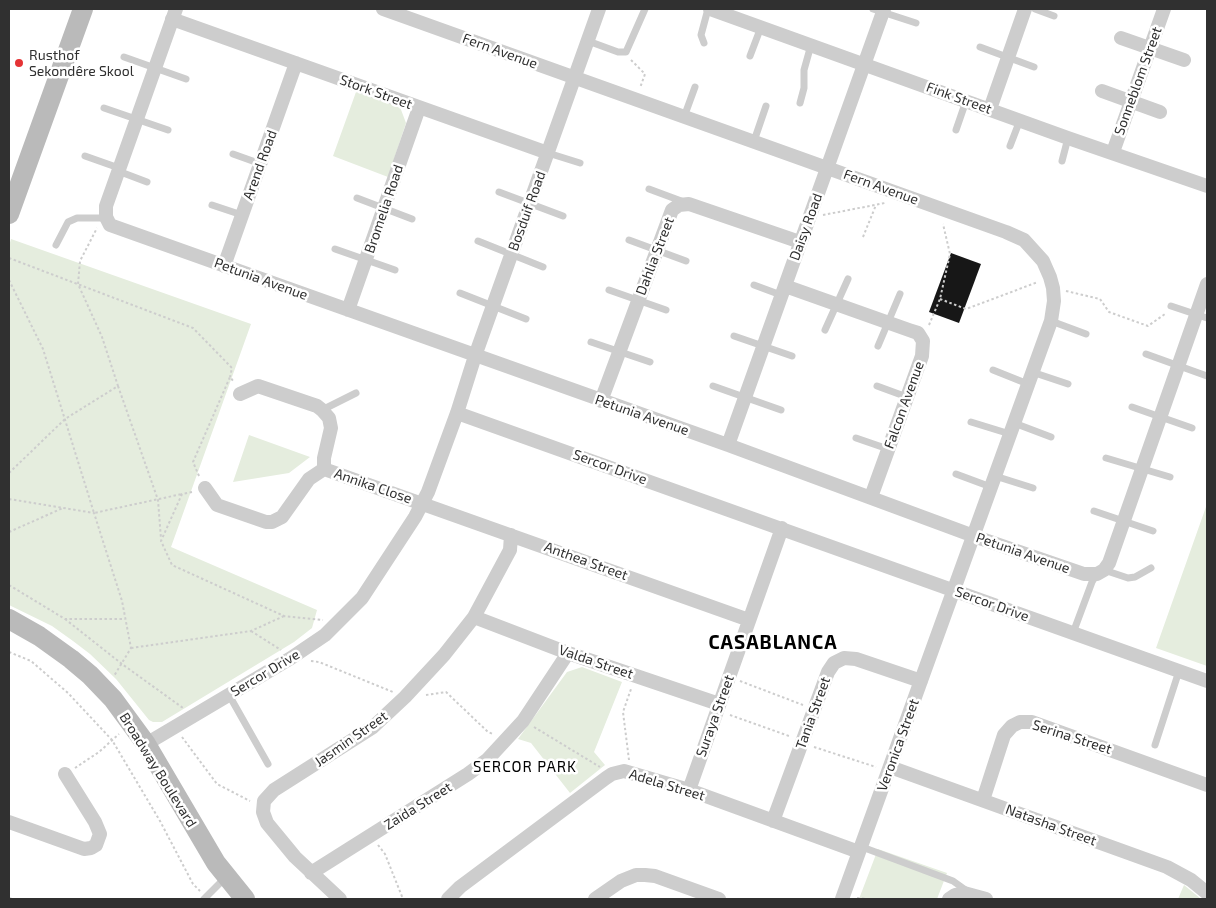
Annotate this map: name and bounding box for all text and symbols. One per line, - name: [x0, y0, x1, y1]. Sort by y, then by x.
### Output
- street label: Sonneblom Street: [1111, 25, 1165, 137]
- street label: Fern Avenue: [460, 30, 540, 72]
- place label: Rusthof Sekondêre Skool: [29, 47, 134, 80]
- marker: Rusthof Sekondêre Skool: [13, 57, 25, 69]
- street label: Stork Street: [338, 71, 414, 113]
- street label: Fink Street: [924, 78, 994, 118]
- street label: Arend Road: [240, 128, 280, 202]
- street label: Bromelia Road: [361, 163, 407, 255]
- street label: Fern Avenue: [841, 166, 921, 208]
- street label: Bosduif Road: [505, 169, 549, 253]
- street label: Daisy Road: [786, 191, 826, 263]
- street label: Dahlia Street: [632, 214, 678, 298]
- street label: Petunia Avenue: [212, 254, 310, 304]
- street label: Falcon Avenue: [880, 359, 928, 451]
- street label: Petunia Avenue: [593, 391, 691, 439]
- street label: Sercor Drive: [571, 446, 649, 488]
- street label: Annika Close: [332, 465, 414, 507]
- street label: Petunia Avenue: [974, 529, 1072, 577]
- street label: Anthea Street: [542, 538, 630, 584]
- street label: Sercor Drive: [953, 583, 1031, 625]
- district label: CASABLANCA: [707, 632, 839, 654]
- street label: Valda Street: [557, 641, 635, 683]
- street label: Sercor Drive: [227, 646, 303, 700]
- street label: Suraya Street: [692, 673, 738, 759]
- street label: Tania Street: [792, 675, 834, 751]
- street label: Veronica Street: [874, 697, 922, 793]
- street label: Jasmin Street: [311, 708, 391, 770]
- street label: Broadway Boulevard: [116, 709, 200, 831]
- street label: Serina Street: [1030, 716, 1114, 758]
- district label: SERCOR PARK: [472, 758, 578, 776]
- street label: Adela Street: [627, 766, 707, 804]
- street label: Zaida Street: [381, 779, 455, 833]
- street label: Natasha Street: [1003, 801, 1099, 849]

